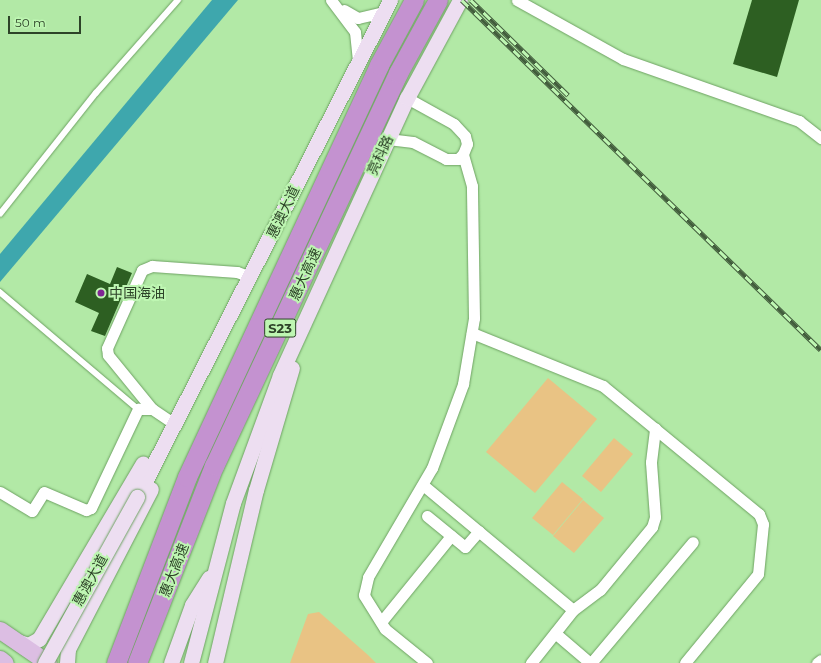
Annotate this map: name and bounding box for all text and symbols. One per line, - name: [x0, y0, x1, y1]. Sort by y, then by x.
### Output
- scale bar: [10, 8, 83, 34]
- text: 50 m: [15, 15, 46, 30]
- street label: 亮科路: [364, 132, 396, 178]
- street label: 惠澳大道: [263, 183, 303, 241]
- street label: 惠大高速: [286, 245, 324, 303]
- place label: 中国海油: [109, 285, 165, 301]
- marker: 中国海油: [96, 288, 106, 298]
- road number: S23: [264, 317, 296, 339]
- street label: 惠大高速: [156, 541, 192, 599]
- street label: 惠澳大道: [69, 551, 111, 609]

